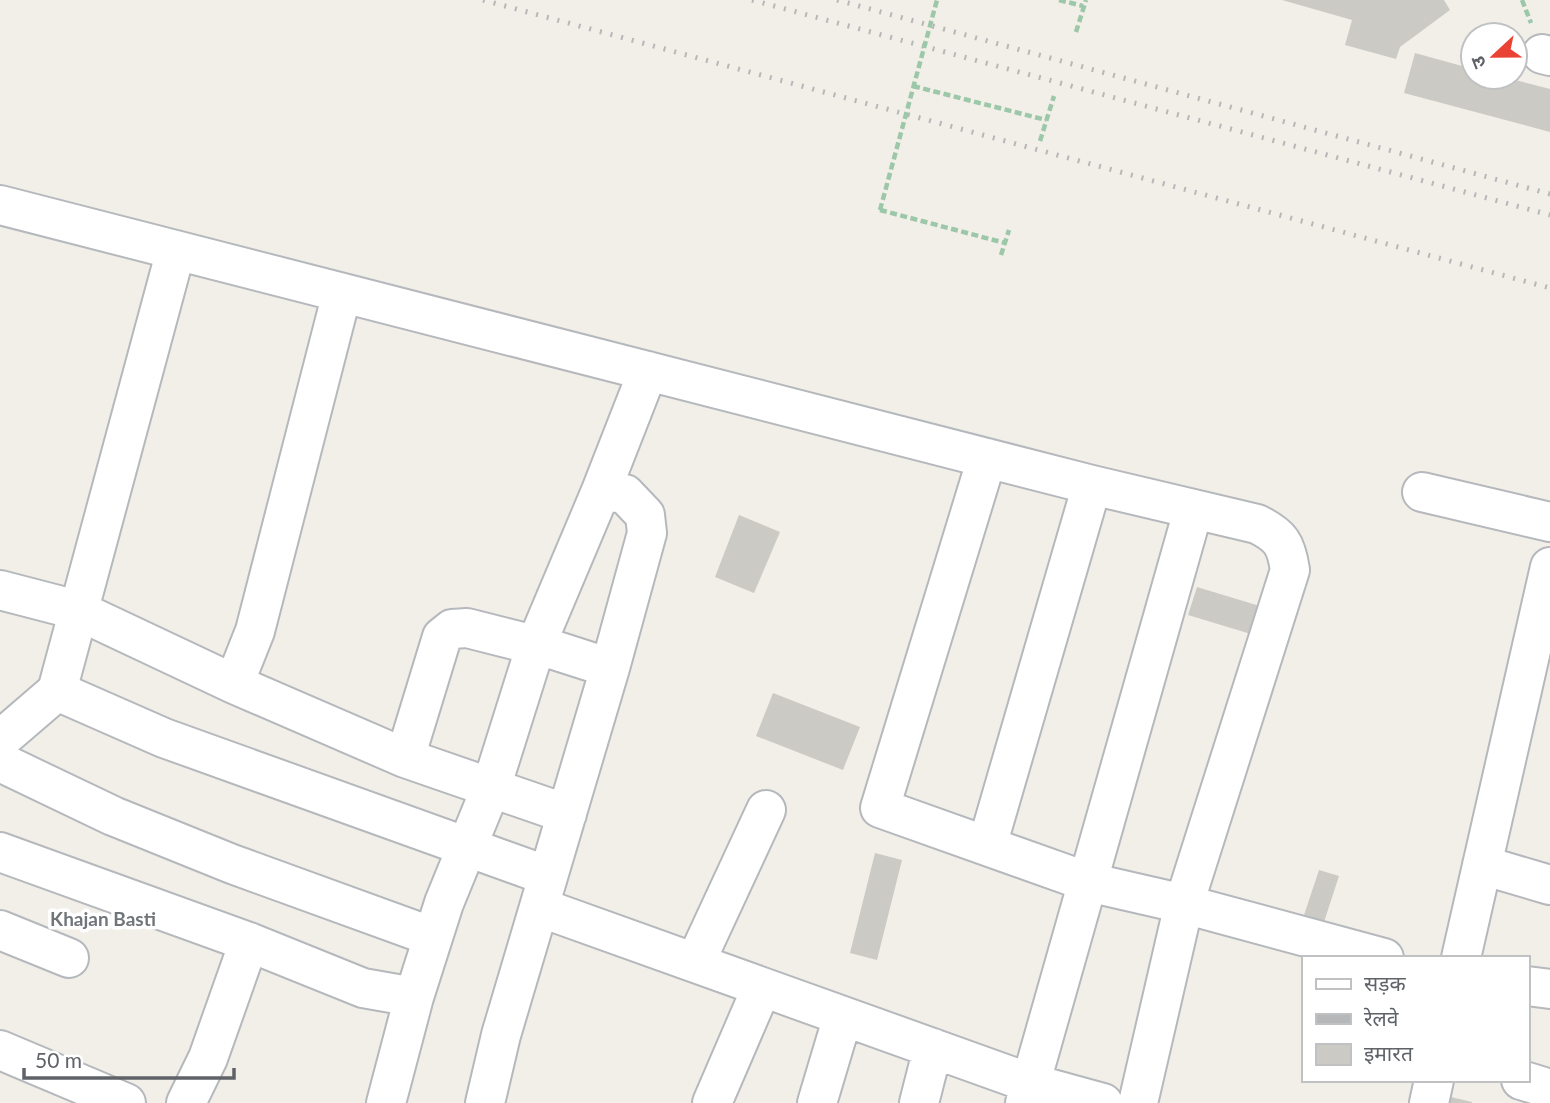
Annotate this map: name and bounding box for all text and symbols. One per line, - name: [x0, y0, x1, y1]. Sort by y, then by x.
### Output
- north arrow: [1459, 21, 1529, 91]
- text: उ: [1465, 52, 1491, 72]
- district label: Khajan Basti: [50, 907, 156, 930]
- legend: [1302, 956, 1529, 1082]
- text: सड़क: [1364, 970, 1406, 995]
- text: रेलवे: [1363, 1005, 1399, 1030]
- scale bar: [24, 1036, 234, 1080]
- text: इमारत: [1364, 1040, 1414, 1065]
- text: 50 m: [35, 1047, 82, 1072]

